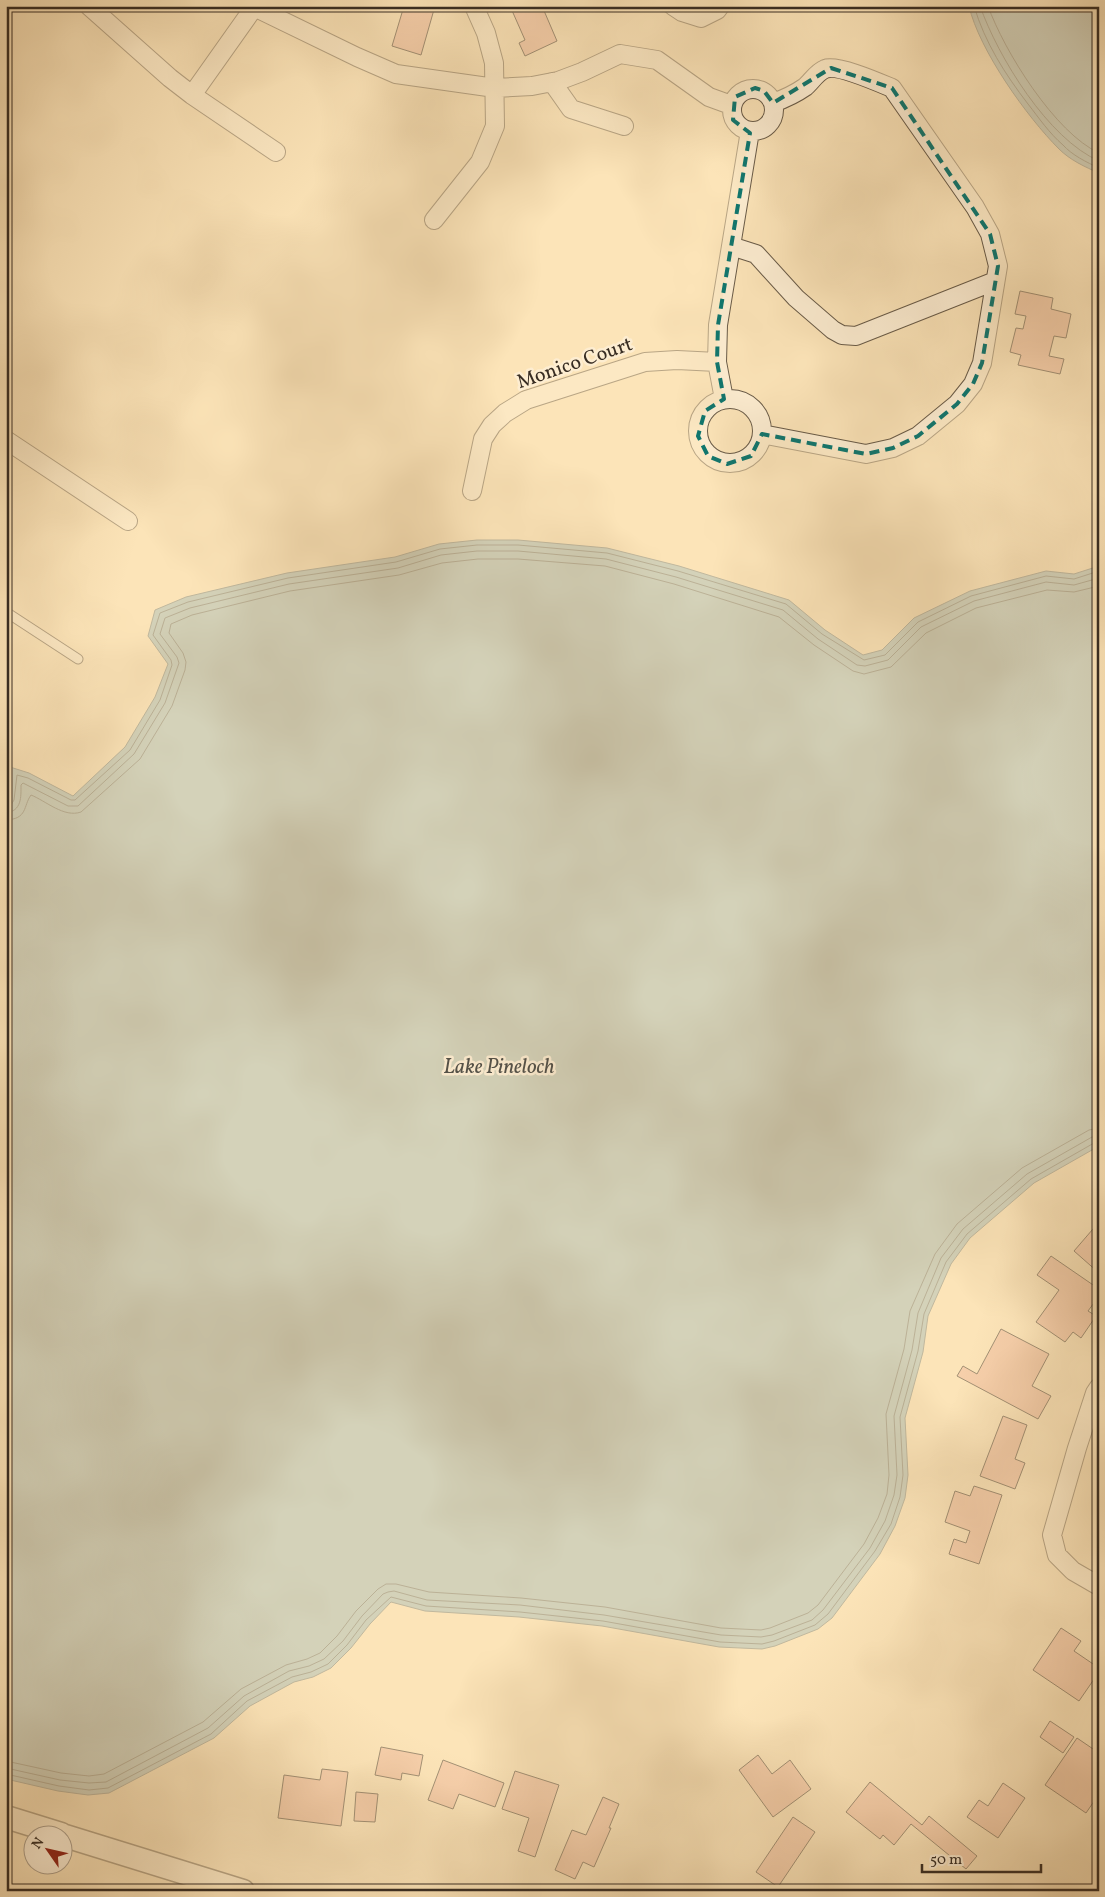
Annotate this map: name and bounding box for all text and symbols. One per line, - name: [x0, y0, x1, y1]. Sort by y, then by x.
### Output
- street label: Monico Court: [513, 331, 637, 397]
- water label: Lake Pineloch: [444, 1053, 554, 1082]
- north arrow: [22, 1824, 72, 1874]
- text: N: [28, 1834, 49, 1853]
- scale bar: [922, 1842, 1041, 1874]
- text: 50 m: [930, 1850, 962, 1871]

